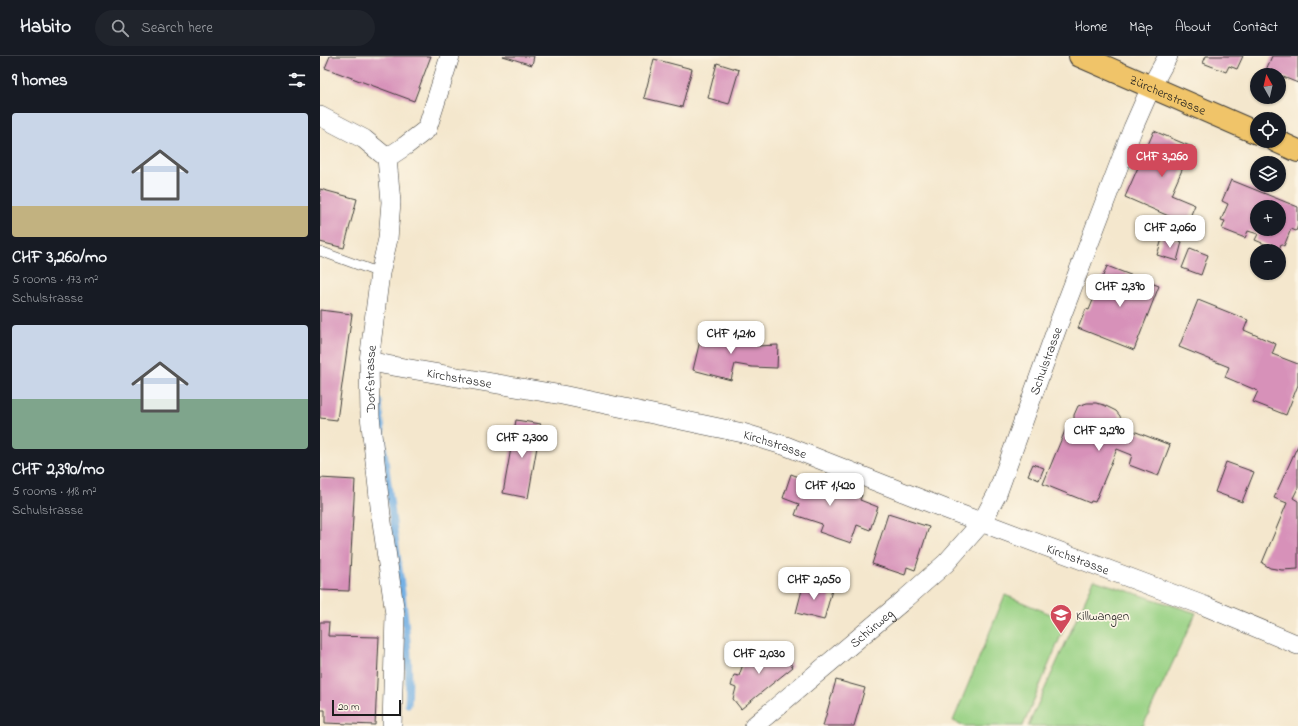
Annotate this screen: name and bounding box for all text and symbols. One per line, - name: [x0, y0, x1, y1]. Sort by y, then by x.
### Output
- search box: [95, 10, 375, 46]
- text: Habito: [20, 14, 71, 41]
- icon: search: [109, 17, 131, 39]
- text: Search here: [141, 17, 213, 39]
- text: Home: [1075, 17, 1107, 38]
- text: Map: [1129, 17, 1153, 38]
- text: About: [1175, 17, 1211, 38]
- text: Contact: [1233, 17, 1278, 38]
- text: 9 homes: [12, 68, 68, 93]
- north arrow: [1250, 68, 1286, 104]
- map controls: [1250, 68, 1286, 280]
- icon: filters: [286, 69, 308, 91]
- street label: Zürcherstrasse: [1126, 71, 1209, 121]
- button: locate: [1250, 112, 1286, 148]
- icon: home: [124, 139, 196, 211]
- pin: CHF 3,260: [1116, 144, 1208, 178]
- text: CHF 3,260: [1136, 147, 1188, 166]
- button: layers: [1250, 156, 1286, 192]
- button: +: [1250, 200, 1286, 236]
- pin: CHF 2,060: [1124, 215, 1216, 249]
- text: CHF 2,060: [1144, 218, 1196, 237]
- button: −: [1250, 244, 1286, 280]
- text: CHF 3,260/mo: [12, 245, 107, 270]
- text: 5 rooms · 173 m²: [12, 270, 98, 289]
- pin: CHF 2,390: [1074, 274, 1166, 308]
- text: CHF 2,390: [1095, 277, 1145, 296]
- text: Schulstrasse: [12, 289, 83, 308]
- pin: CHF 1,210: [685, 321, 777, 355]
- text: CHF 1,210: [707, 324, 755, 343]
- street label: Schulstrasse: [1026, 324, 1068, 398]
- street label: Dorfstrasse: [361, 344, 382, 414]
- icon: home: [124, 351, 196, 423]
- street label: Kirchstrasse: [425, 364, 493, 394]
- pin: CHF 2,290: [1053, 418, 1145, 452]
- text: CHF 2,290: [1073, 421, 1125, 440]
- pin: CHF 2,300: [476, 425, 568, 459]
- street label: Kirchstrasse: [741, 426, 810, 464]
- text: CHF 2,300: [496, 428, 548, 447]
- text: CHF 2,390/mo: [12, 457, 105, 482]
- pin: CHF 1,420: [784, 473, 876, 507]
- text: CHF 1,420: [805, 476, 855, 495]
- text: 5 rooms · 118 m²: [12, 482, 97, 501]
- text: Schulstrasse: [12, 501, 83, 520]
- street label: Kirchstrasse: [1044, 539, 1112, 580]
- pin: CHF 2,050: [768, 567, 860, 601]
- text: CHF 2,050: [787, 570, 841, 589]
- school or university icon: Killwangen: [1048, 602, 1074, 635]
- street label: Schürweg: [846, 605, 899, 653]
- place label: Killwangen: [1076, 607, 1129, 627]
- pin: CHF 2,030: [713, 641, 805, 675]
- text: CHF 2,030: [733, 644, 785, 663]
- scale bar: [332, 698, 401, 717]
- text: 20 m: [338, 699, 360, 715]

